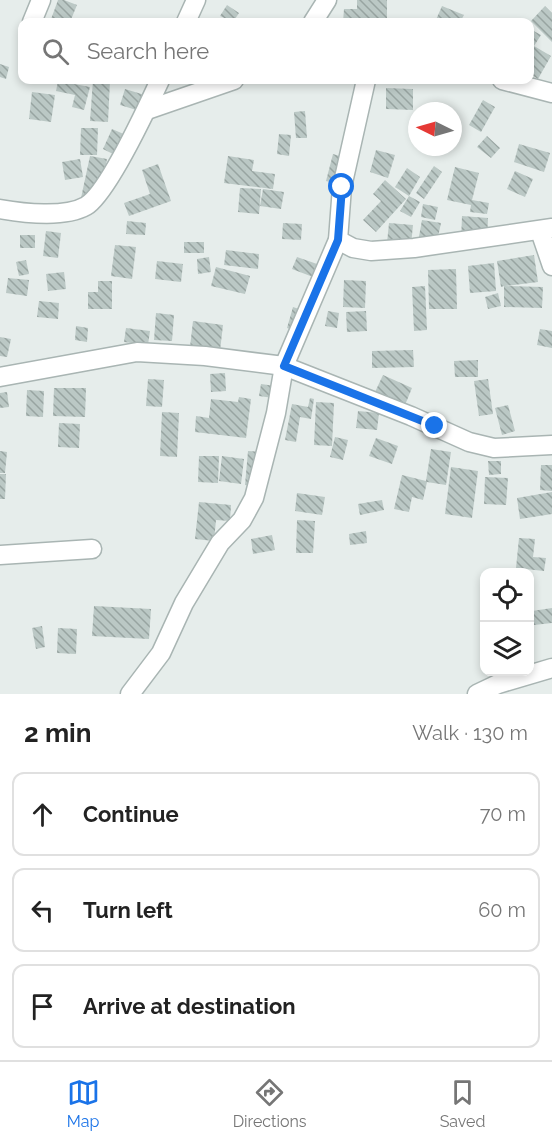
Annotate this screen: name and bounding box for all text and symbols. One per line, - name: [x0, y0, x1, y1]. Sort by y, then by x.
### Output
- search box: [18, 18, 534, 84]
- icon: search: [39, 35, 72, 68]
- text: Search here: [87, 38, 209, 64]
- north arrow: [408, 102, 462, 156]
- route start: [328, 173, 354, 199]
- route end: [421, 412, 447, 438]
- map controls: [480, 568, 534, 676]
- button: locate: [480, 568, 534, 622]
- button: layers: [480, 622, 534, 676]
- text: 2 min: [24, 718, 91, 748]
- text: Walk · 130 m: [412, 721, 528, 745]
- icon: ahead: [26, 798, 59, 831]
- text: Continue: [83, 801, 179, 827]
- text: 70 m: [480, 802, 526, 826]
- icon: left: [26, 894, 59, 927]
- text: Turn left: [83, 897, 173, 923]
- text: 60 m: [478, 898, 526, 922]
- icon: arrive: [26, 990, 59, 1023]
- text: Arrive at destination: [83, 993, 296, 1019]
- tab: Map: [67, 1076, 100, 1131]
- tab: Directions: [233, 1076, 307, 1131]
- tab: Saved: [440, 1076, 485, 1131]

